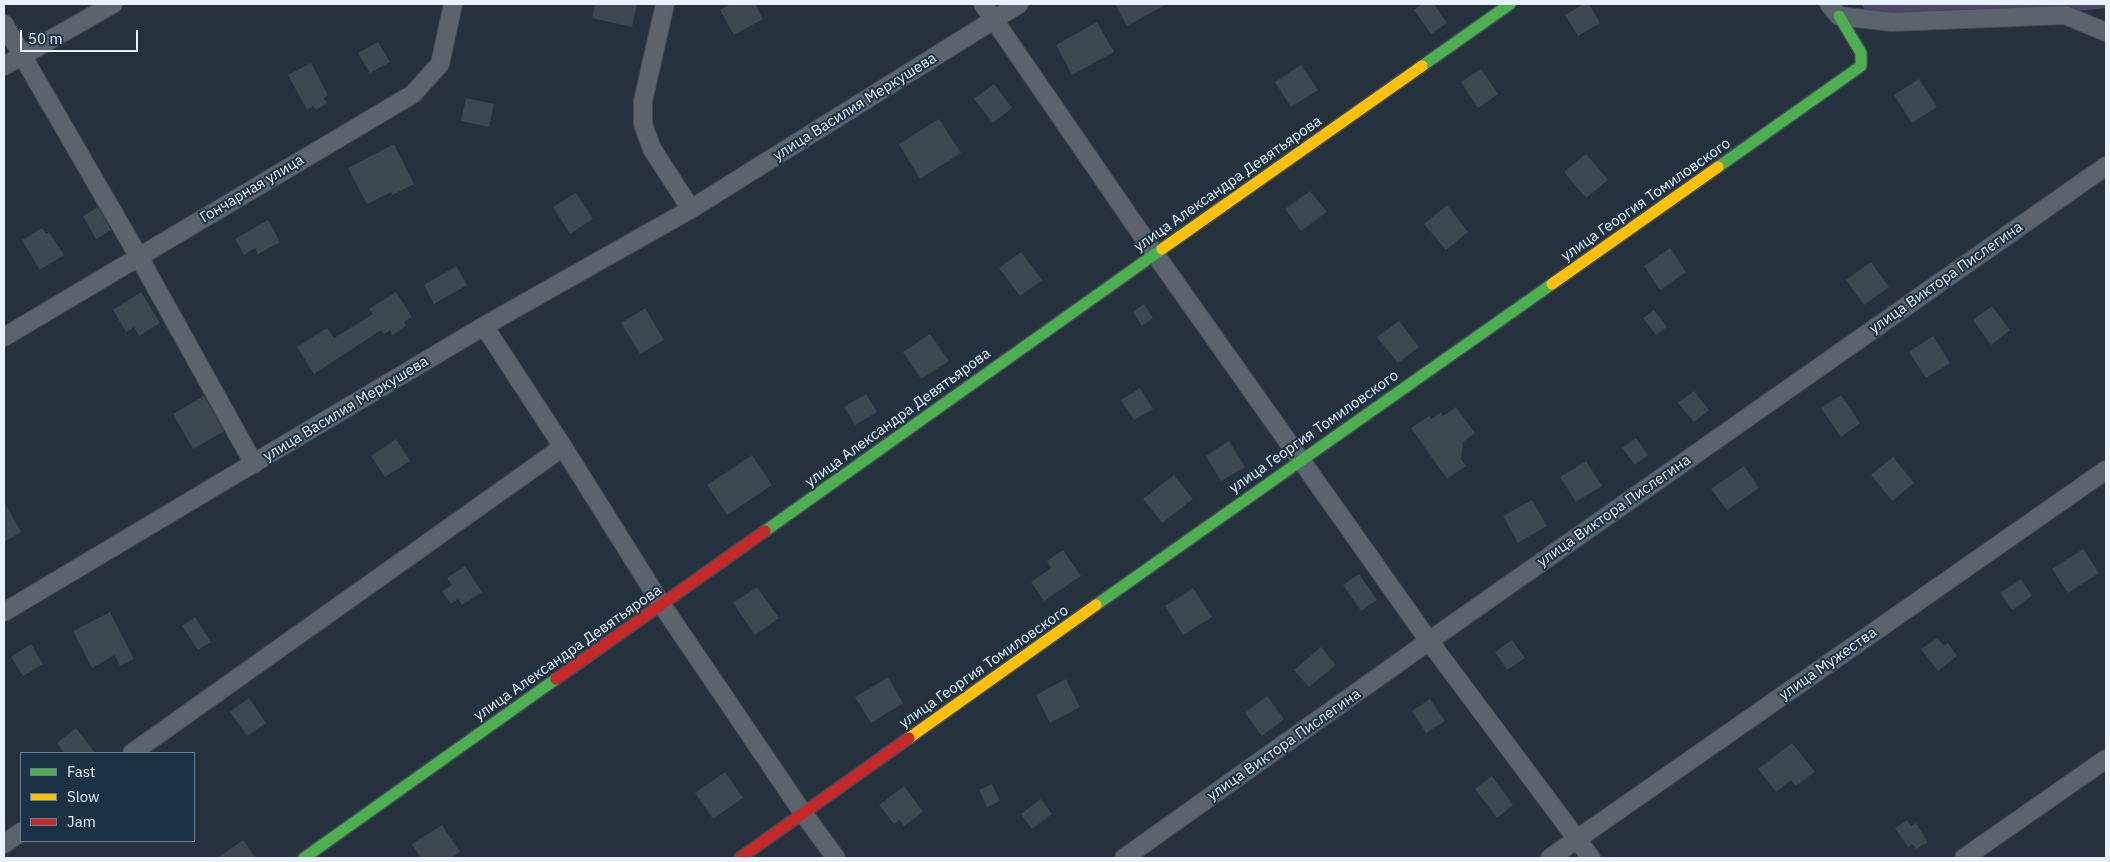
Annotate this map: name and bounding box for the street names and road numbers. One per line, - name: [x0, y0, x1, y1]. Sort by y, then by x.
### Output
- street label: улица Василия Меркушева: [770, 49, 940, 165]
- street label: улица Александра Девятьярова: [1131, 112, 1325, 256]
- street label: улица Георгия Томиловского: [1558, 135, 1734, 265]
- street label: Гончарная улица: [197, 151, 307, 227]
- street label: улица Виктора Пислегина: [1866, 218, 2026, 338]
- street label: улица Александра Девятьярова: [802, 345, 994, 491]
- street label: улица Василия Меркушева: [260, 352, 432, 466]
- street label: улица Георгия Томиловского: [1226, 367, 1402, 497]
- street label: улица Виктора Пислегина: [1534, 451, 1694, 571]
- street label: улица Александра Девятьярова: [471, 581, 665, 725]
- street label: улица Георгия Томиловского: [896, 602, 1072, 732]
- street label: улица Мужества: [1776, 624, 1880, 704]
- street label: улица Виктора Пислегина: [1204, 685, 1364, 805]

